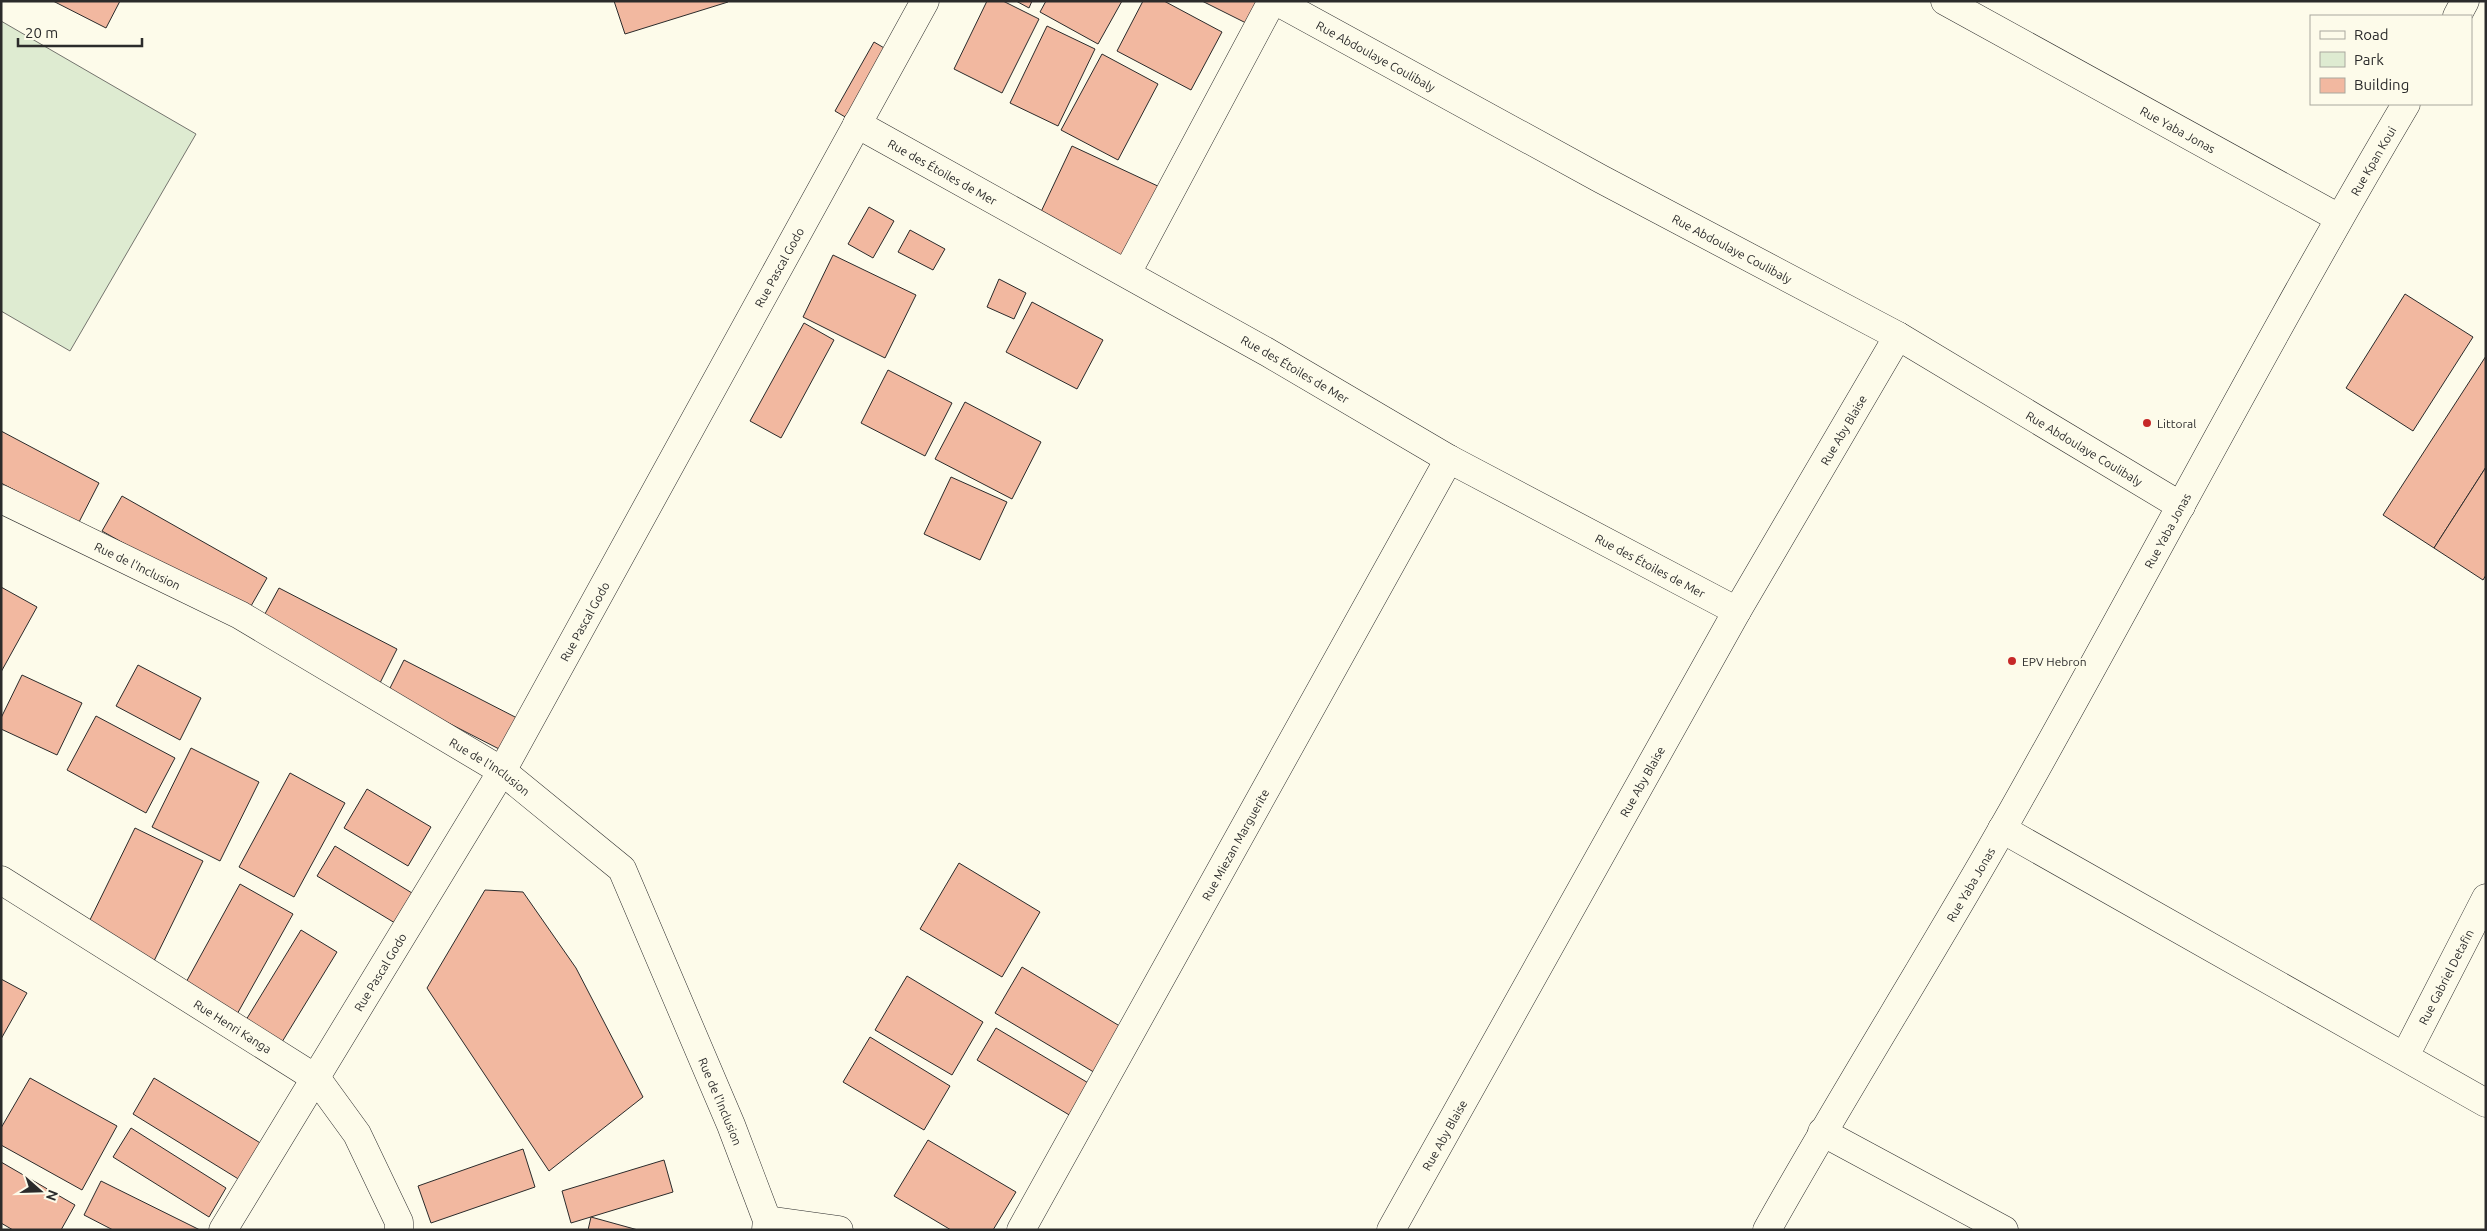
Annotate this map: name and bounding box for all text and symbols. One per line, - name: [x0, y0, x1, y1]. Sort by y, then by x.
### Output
- scale bar: [18, 15, 141, 47]
- legend: [2310, 15, 2472, 105]
- street label: Rue Abdoulaye Coulibaly: [1314, 18, 1438, 94]
- text: 20 m: [25, 24, 58, 41]
- text: Road: [2354, 26, 2389, 43]
- text: Park: [2354, 51, 2384, 68]
- text: Building: [2354, 76, 2409, 93]
- street label: Rue Yaba Jonas: [2138, 103, 2218, 155]
- street label: Rue Kpan Koui: [2348, 124, 2398, 198]
- street label: Rue des Étoiles de Mer: [886, 136, 1000, 207]
- street label: Rue Abdoulaye Coulibaly: [1670, 211, 1794, 285]
- street label: Rue Pascal Godo: [752, 225, 806, 309]
- street label: Rue des Étoiles de Mer: [1239, 333, 1352, 406]
- street label: Rue Aby Blaise: [1818, 393, 1869, 467]
- street label: Rue Abdoulaye Coulibaly: [2024, 408, 2145, 488]
- marker: Littoral: [2141, 417, 2153, 429]
- place label: Littoral: [2157, 417, 2196, 430]
- street label: Rue Yaba Jonas: [2141, 491, 2193, 570]
- street label: Rue des Étoiles de Mer: [1593, 531, 1708, 600]
- street label: Rue de l'Inclusion: [93, 539, 183, 592]
- street label: Rue Pascal Godo: [557, 579, 611, 663]
- marker: EPV Hebron: [2006, 655, 2018, 667]
- place label: EPV Hebron: [2022, 655, 2087, 668]
- street label: Rue de l'Inclusion: [448, 735, 533, 798]
- street label: Rue Aby Blaise: [1617, 744, 1667, 819]
- street label: Rue Miezan Marguerite: [1199, 786, 1271, 902]
- street label: Rue Yaba Jonas: [1944, 845, 1997, 924]
- street label: Rue Gabriel Detafin: [2416, 927, 2475, 1027]
- street label: Rue Pascal Godo: [351, 931, 408, 1013]
- street label: Rue Henri Kanga: [192, 997, 274, 1055]
- street label: Rue de l'Inclusion: [697, 1056, 745, 1147]
- street label: Rue Aby Blaise: [1419, 1097, 1469, 1172]
- north arrow: [15, 1166, 65, 1216]
- text: N: [43, 1188, 62, 1203]

